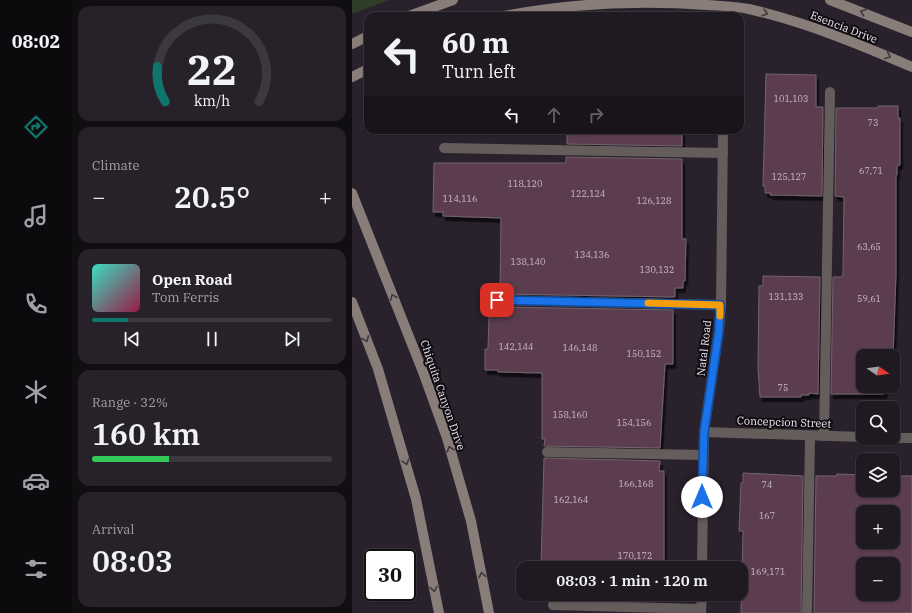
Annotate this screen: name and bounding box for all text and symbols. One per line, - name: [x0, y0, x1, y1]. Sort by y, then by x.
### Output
- one-way arrow: [761, 8, 768, 17]
- street label: Esencia Drive: [808, 8, 880, 46]
- one-way arrow: [860, 8, 867, 17]
- text: 60 m: [442, 24, 509, 61]
- icon: left: [376, 28, 428, 80]
- text: 08:02: [12, 30, 60, 53]
- text: 22: [187, 42, 237, 96]
- one-way arrow: [884, 52, 891, 60]
- text: Turn left: [442, 60, 516, 83]
- text: km/h: [194, 90, 230, 109]
- house number: 101,103: [774, 93, 808, 104]
- icon: left: [501, 104, 523, 126]
- icon: ahead: [543, 104, 565, 126]
- icon: right: [585, 104, 607, 126]
- icon: directions: [22, 113, 50, 141]
- house number: 73: [868, 117, 878, 128]
- text: Climate: [92, 157, 139, 174]
- house number: 67,71: [859, 165, 883, 176]
- house number: 125,127: [772, 171, 806, 182]
- text: 20.5°: [174, 177, 250, 216]
- house number: 118,120: [508, 178, 542, 189]
- text: −: [92, 182, 105, 211]
- text: +: [319, 182, 332, 211]
- house number: 122,124: [571, 188, 605, 199]
- house number: 114,116: [443, 193, 477, 204]
- house number: 126,128: [637, 195, 671, 206]
- icon: music: [22, 202, 50, 230]
- house number: 63,65: [857, 241, 881, 252]
- house number: 134,136: [575, 249, 609, 260]
- house number: 138,140: [511, 256, 545, 267]
- house number: 130,132: [640, 264, 674, 275]
- text: Open Road: [152, 270, 232, 289]
- pin: [480, 283, 514, 317]
- text: Tom Ferris: [152, 289, 219, 306]
- icon: arrive: [486, 289, 508, 311]
- icon: phone: [22, 290, 50, 318]
- house number: 131,133: [769, 291, 803, 302]
- one-way arrow: [390, 293, 398, 300]
- house number: 59,61: [857, 293, 881, 304]
- street label: Natal Road: [694, 319, 714, 377]
- icon: previous: [121, 328, 143, 350]
- icon: pause: [201, 328, 223, 350]
- icon: next: [281, 328, 303, 350]
- one-way arrow: [362, 335, 370, 342]
- street label: Chiquita Canyon Drive: [417, 338, 469, 452]
- house number: 142,144: [499, 341, 533, 352]
- house number: 146,148: [563, 342, 597, 353]
- house number: 150,152: [627, 348, 661, 359]
- north arrow: [856, 349, 900, 393]
- map controls: [856, 349, 900, 601]
- icon: climate: [22, 378, 50, 406]
- house number: 75: [778, 382, 788, 393]
- text: Range · 32%: [92, 394, 168, 411]
- button: search: [856, 401, 900, 445]
- house number: 158,160: [553, 409, 587, 420]
- street label: Concepcion Street: [737, 413, 832, 431]
- text: 160 km: [92, 414, 200, 453]
- house number: 154,156: [617, 417, 651, 428]
- one-way arrow: [446, 446, 455, 453]
- button: layers: [856, 453, 900, 497]
- one-way arrow: [401, 459, 410, 466]
- icon: car: [22, 467, 50, 495]
- position arrow: [681, 476, 723, 518]
- house number: 166,168: [619, 478, 653, 489]
- house number: 74: [762, 479, 772, 490]
- house number: 162,164: [554, 494, 588, 505]
- button: +: [856, 505, 900, 549]
- house number: 167: [759, 510, 775, 521]
- text: Arrival: [92, 521, 134, 538]
- text: 08:03: [92, 541, 173, 580]
- speed limit sign: 30: [364, 549, 416, 601]
- house number: 170,172: [618, 550, 652, 561]
- icon: filters: [22, 555, 50, 583]
- button: −: [856, 557, 900, 601]
- house number: 169,171: [751, 566, 785, 577]
- text: 08:03 · 1 min · 120 m: [556, 571, 708, 590]
- one-way arrow: [478, 572, 486, 578]
- one-way arrow: [430, 586, 438, 592]

